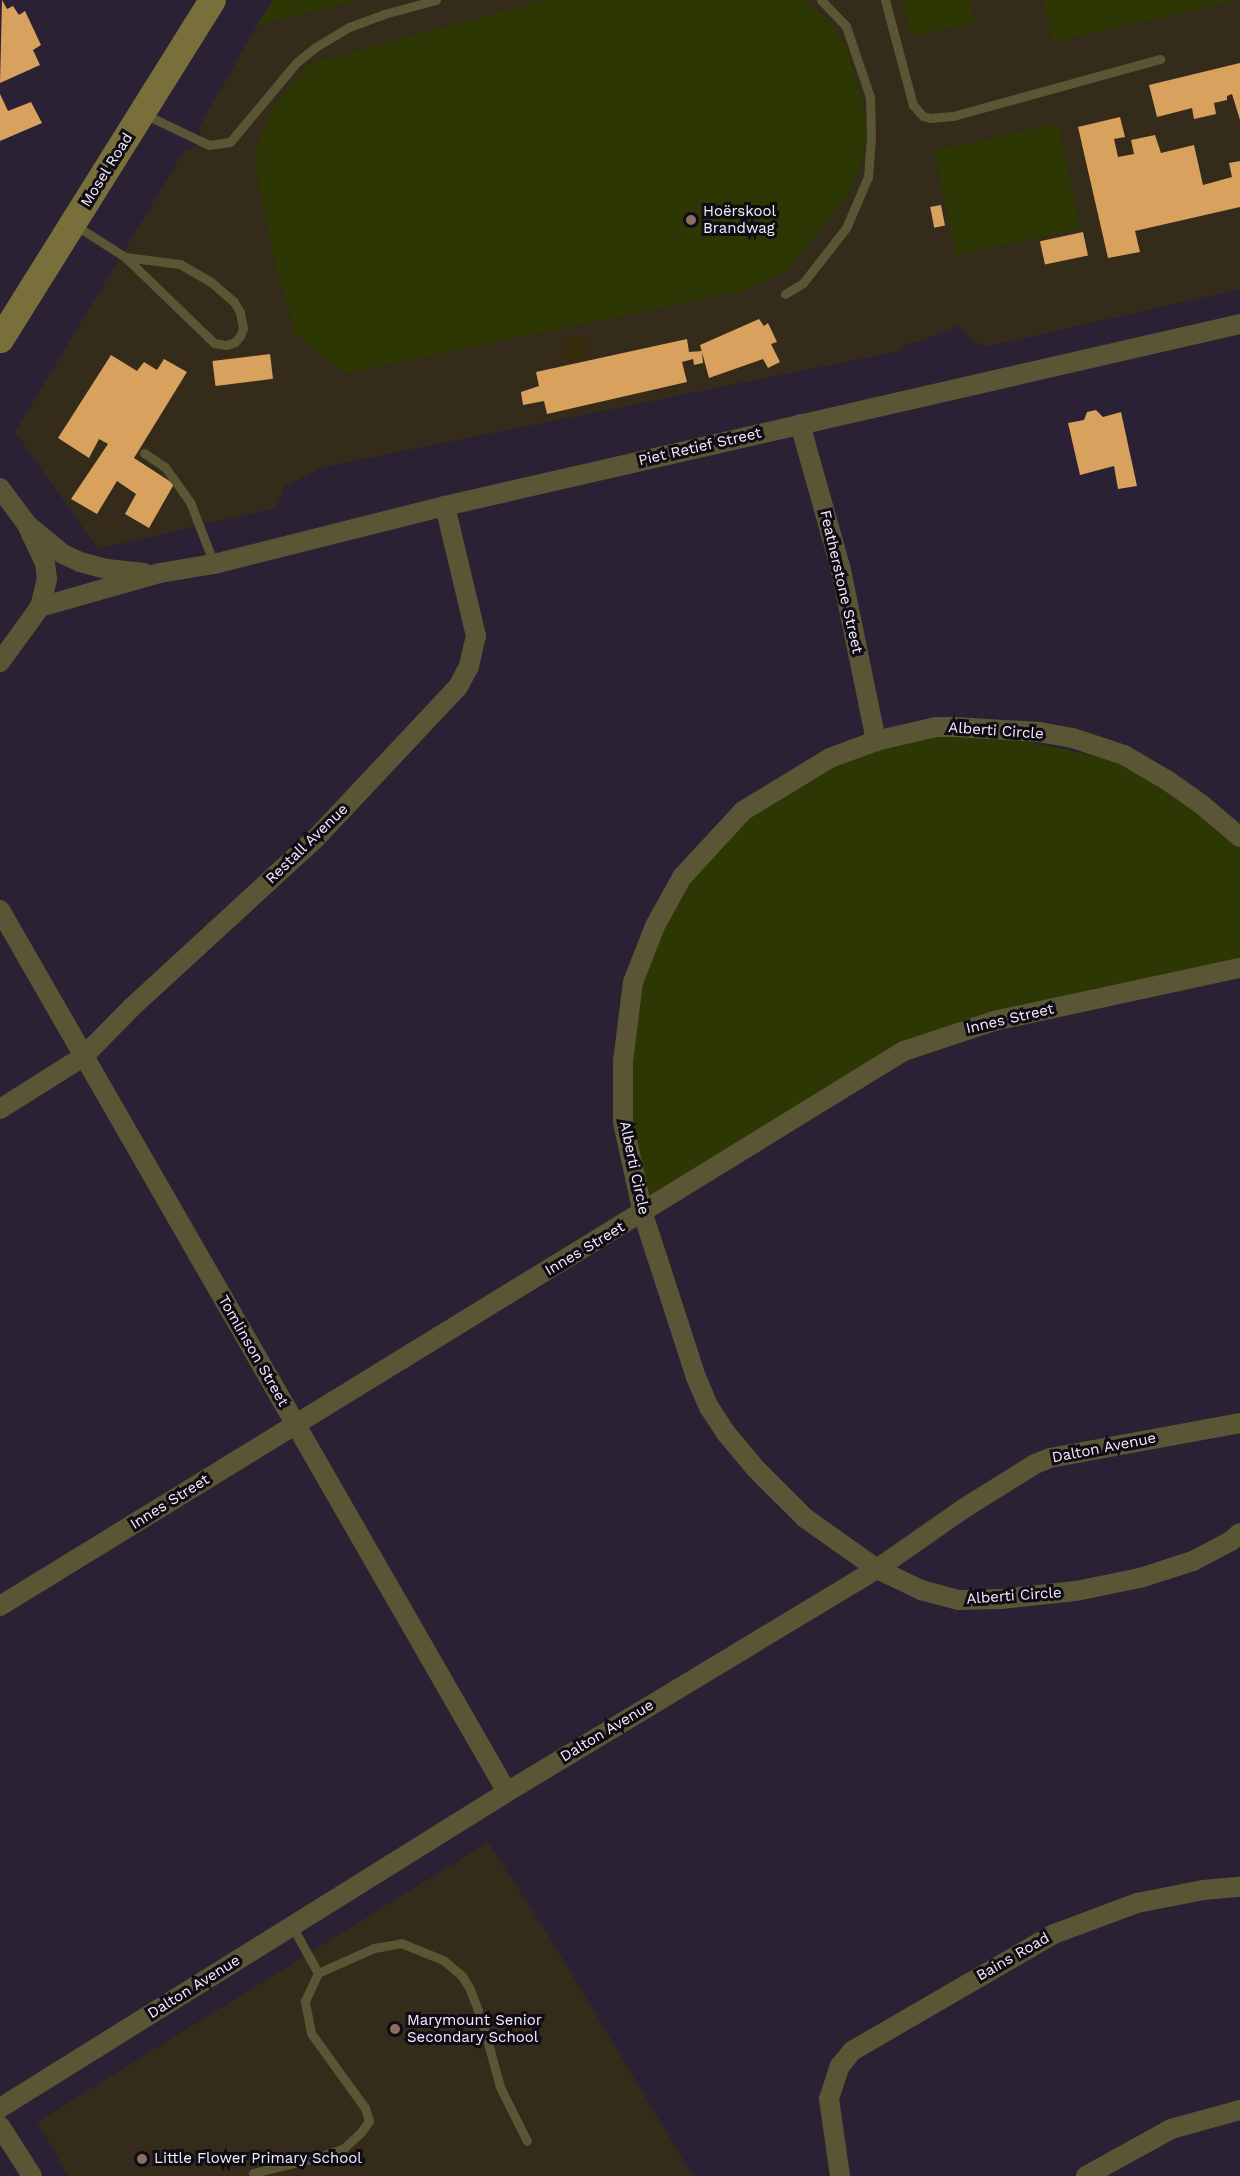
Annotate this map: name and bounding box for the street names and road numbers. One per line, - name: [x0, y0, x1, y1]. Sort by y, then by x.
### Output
- street label: Mosel Road: [77, 129, 137, 211]
- street label: Piet Retief Street: [637, 424, 763, 470]
- street label: Featherstone Street: [816, 509, 866, 655]
- street label: Alberti Circle: [948, 719, 1044, 743]
- street label: Restall Avenue: [262, 800, 352, 888]
- street label: Innes Street: [964, 1000, 1056, 1038]
- street label: Alberti Circle: [615, 1119, 653, 1217]
- street label: Innes Street: [542, 1218, 628, 1280]
- street label: Tomlinson Street: [214, 1292, 292, 1410]
- street label: Dalton Avenue: [1050, 1429, 1158, 1467]
- street label: Innes Street: [127, 1471, 213, 1533]
- street label: Alberti Circle: [966, 1584, 1062, 1608]
- street label: Dalton Avenue: [557, 1696, 657, 1766]
- street label: Bains Road: [973, 1929, 1053, 1985]
- street label: Dalton Avenue: [144, 1951, 244, 2023]

